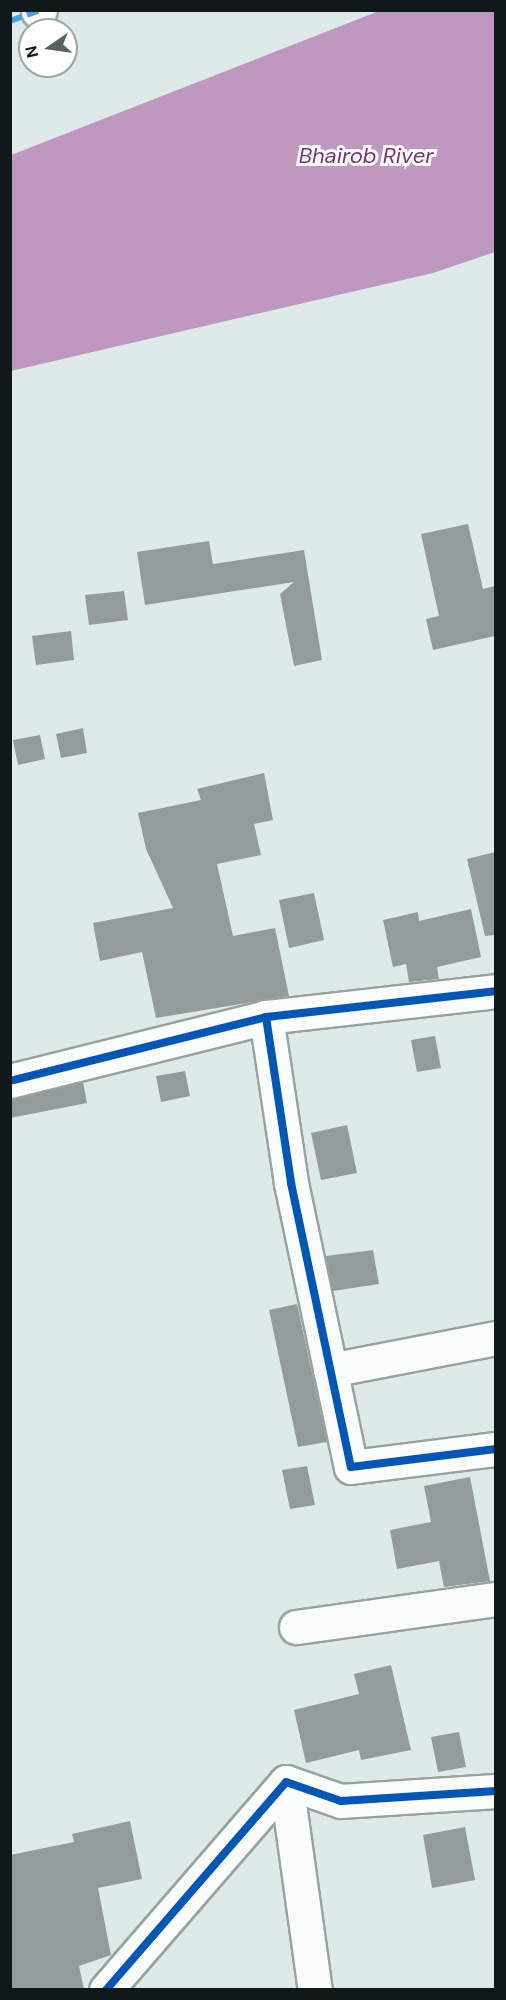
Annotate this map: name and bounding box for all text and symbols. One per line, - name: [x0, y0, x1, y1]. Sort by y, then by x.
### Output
- north arrow: [18, 18, 78, 78]
- text: N: [20, 44, 43, 60]
- water label: Bhairob River: [299, 143, 433, 169]

